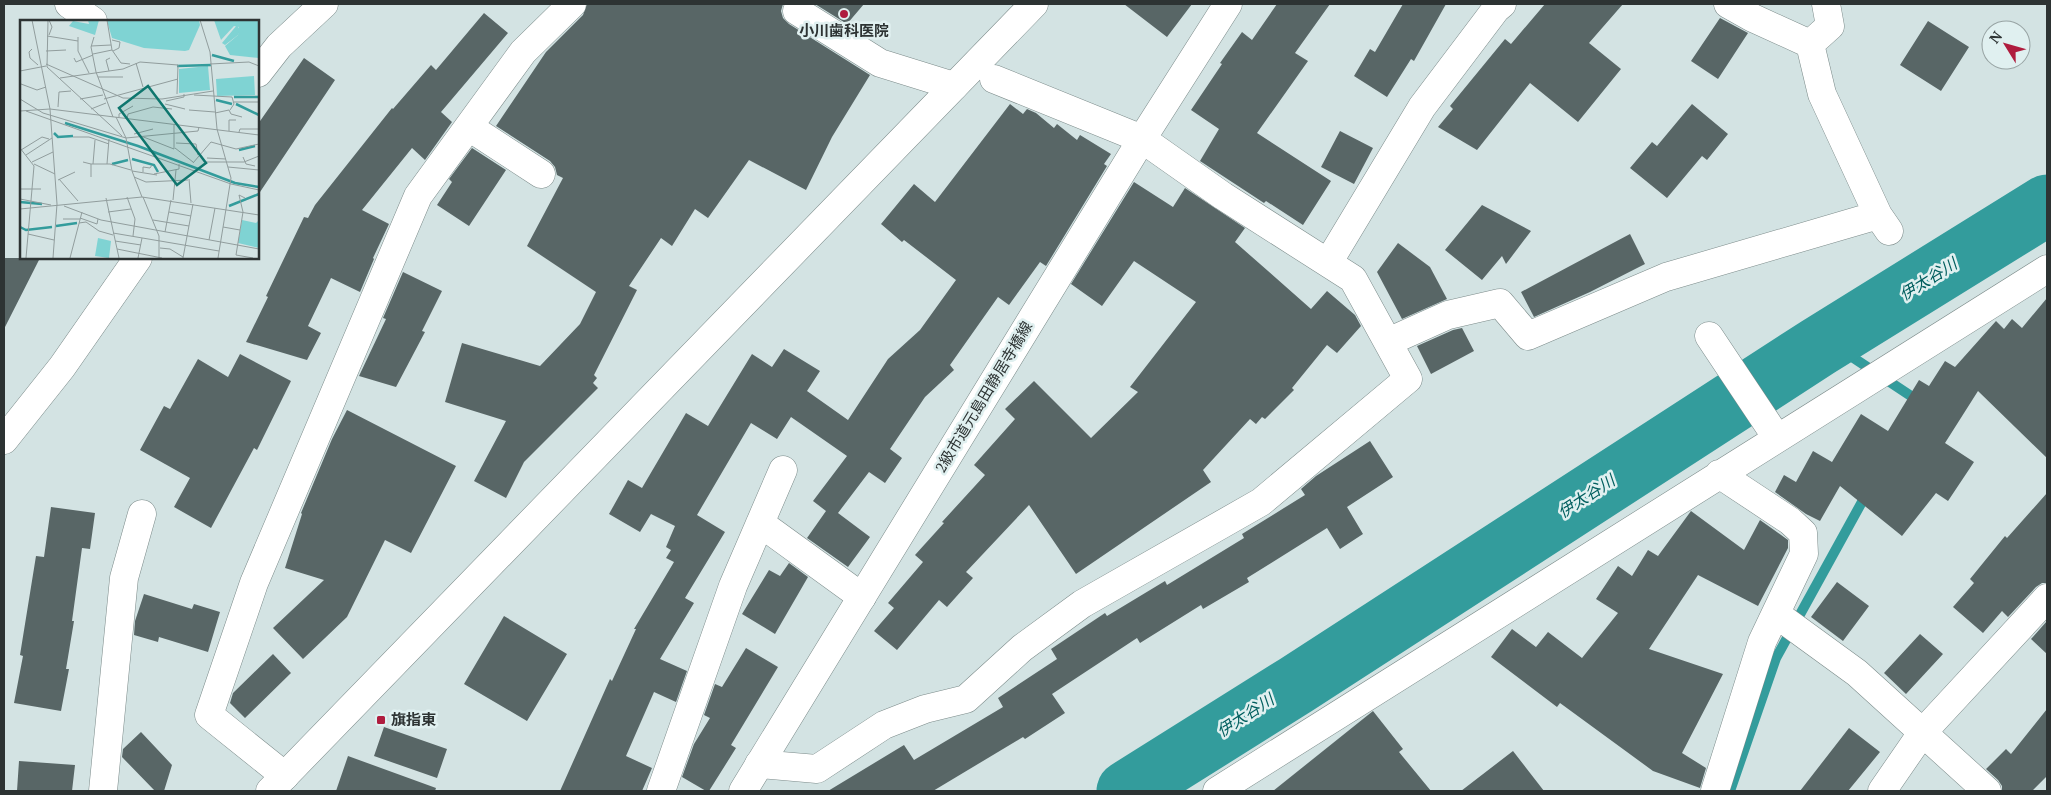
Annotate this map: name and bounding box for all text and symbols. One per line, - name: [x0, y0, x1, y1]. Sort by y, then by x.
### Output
- marker: 小川歯科医院: [838, 8, 850, 20]
- inset map: [20, 20, 259, 259]
- place label: 小川歯科医院: [799, 20, 889, 40]
- north arrow: [1981, 20, 2031, 70]
- text: N: [1984, 27, 2006, 47]
- water label: 伊太谷川: [1895, 252, 1963, 305]
- street label: 2級市道元島田静居寺橋線: [930, 317, 1036, 476]
- water label: 伊太谷川: [1553, 468, 1620, 523]
- water label: 伊太谷川: [1212, 687, 1279, 742]
- place label: 旗指東: [391, 709, 436, 729]
- marker: 旗指東: [375, 714, 387, 726]

